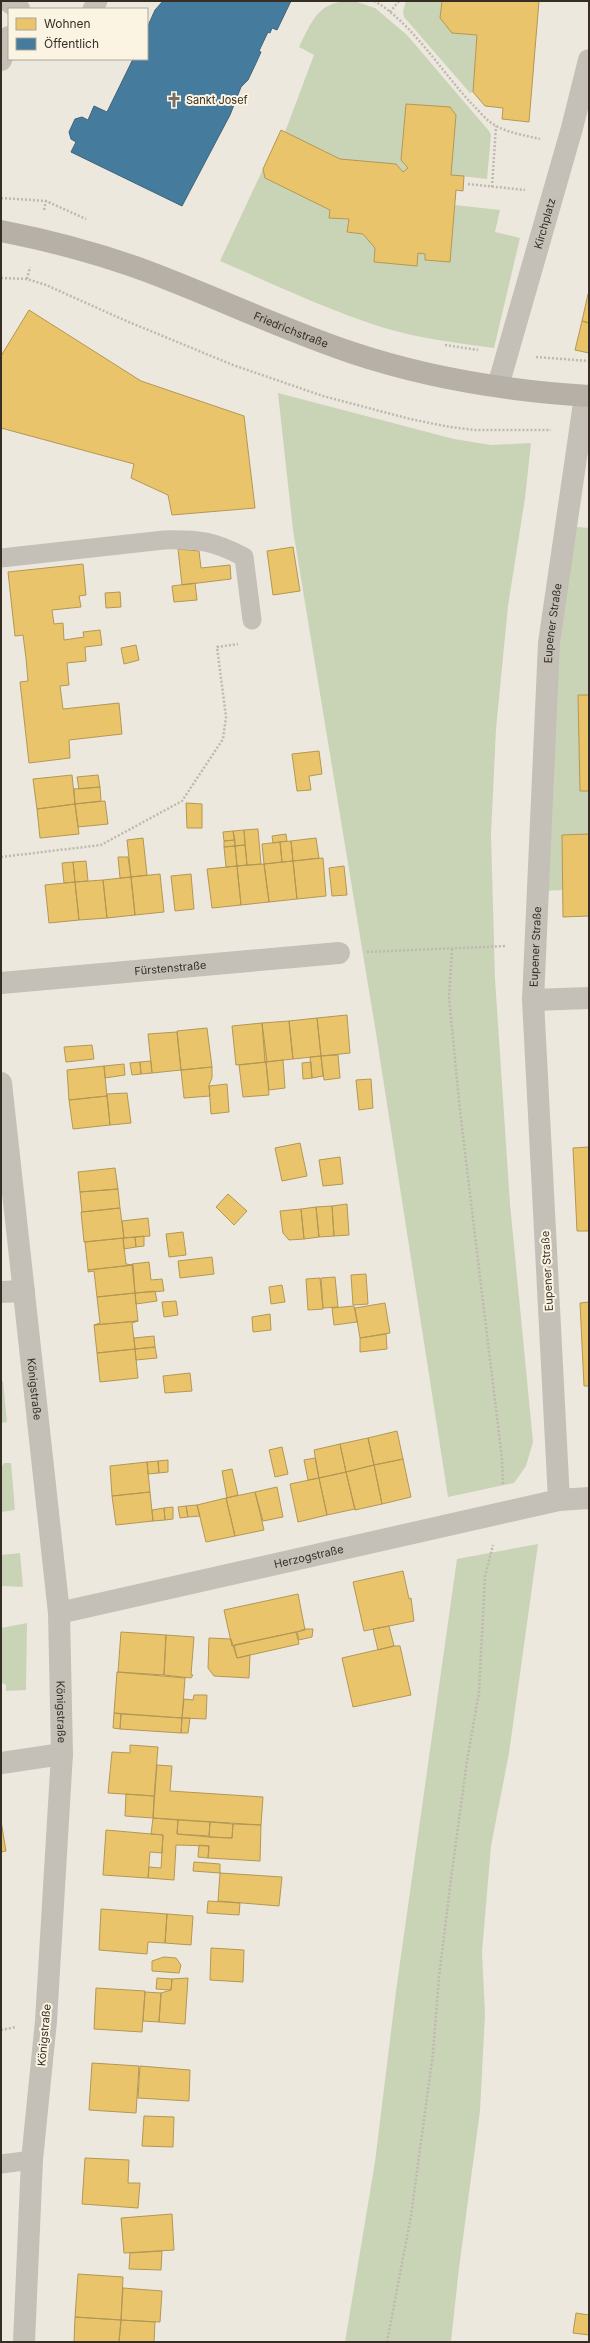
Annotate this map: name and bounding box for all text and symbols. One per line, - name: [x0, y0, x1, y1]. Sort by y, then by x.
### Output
- legend: [8, 8, 148, 60]
- text: Wohnen: [44, 16, 91, 31]
- text: Öffentlich: [44, 36, 99, 51]
- church icon: Sankt Josef: [165, 91, 183, 109]
- place label: Sankt Josef: [186, 93, 248, 107]
- street label: Kirchplatz: [531, 196, 559, 251]
- street label: Friedrichstraße: [252, 309, 330, 351]
- street label: Eupener Straße: [541, 582, 565, 664]
- street label: Eupener Straße: [527, 906, 544, 987]
- street label: Fürstenstraße: [134, 958, 207, 978]
- street label: Eupener Straße: [538, 1230, 556, 1312]
- street label: Königstraße: [24, 1357, 45, 1421]
- street label: Herzogstraße: [273, 1542, 345, 1571]
- street label: Königstraße: [53, 1680, 69, 1743]
- street label: Königstraße: [34, 2003, 54, 2067]

